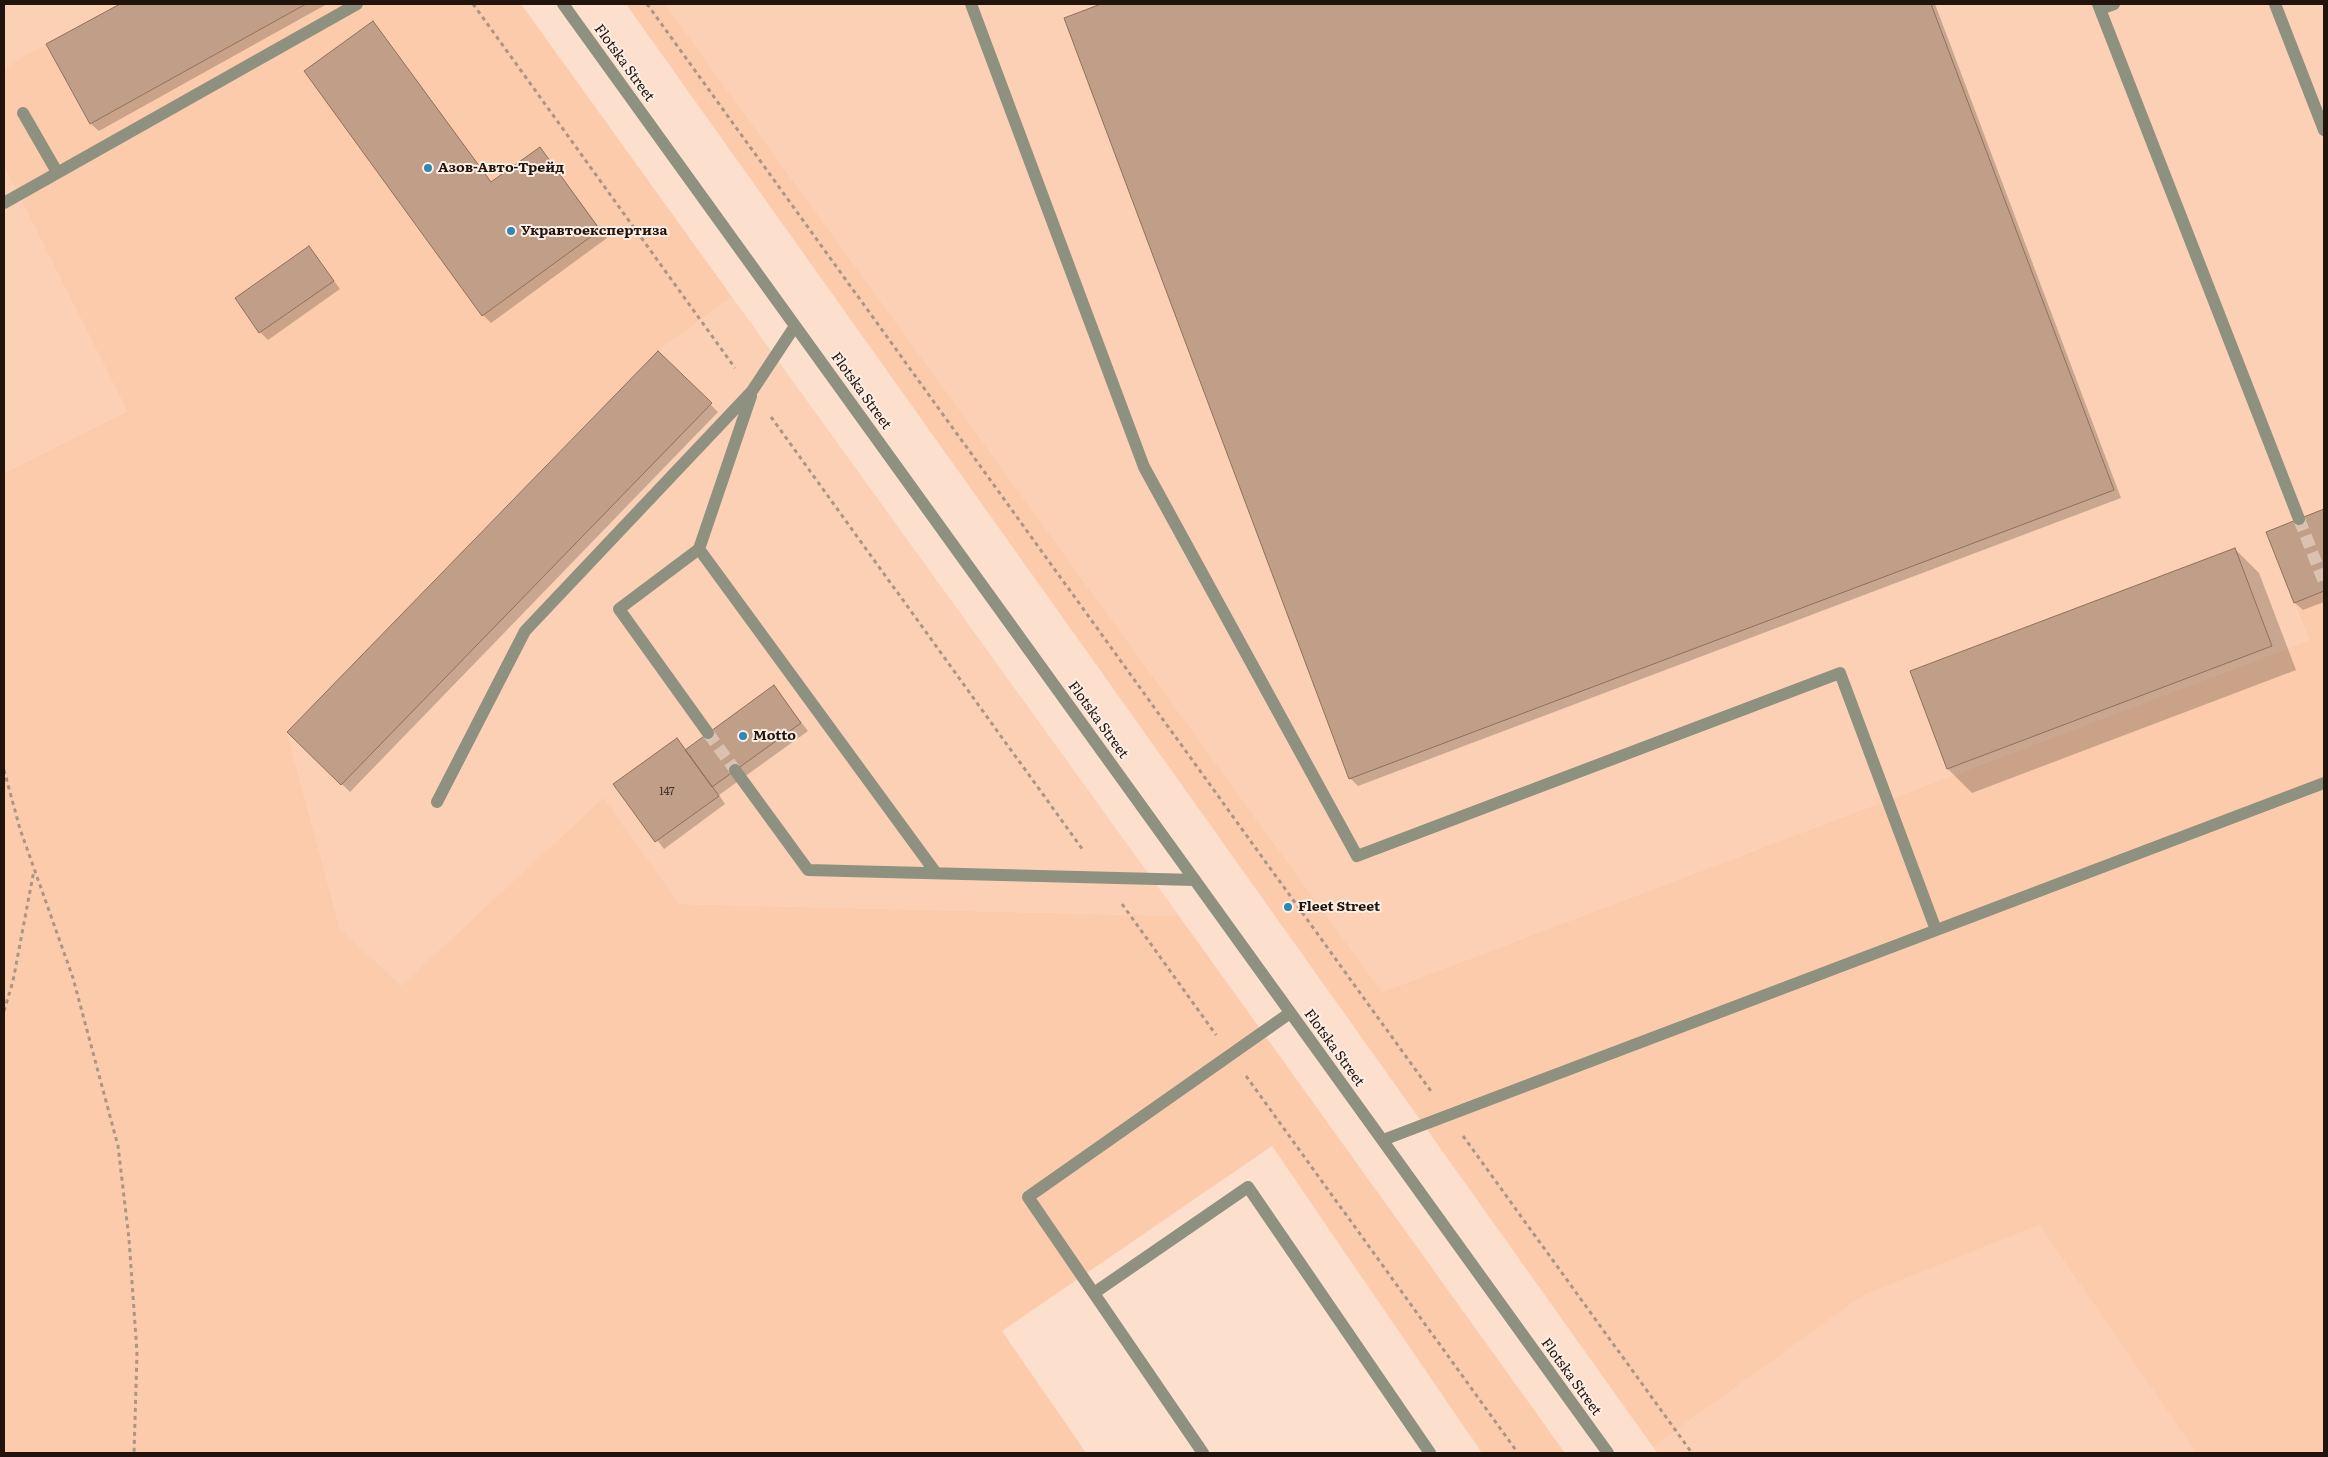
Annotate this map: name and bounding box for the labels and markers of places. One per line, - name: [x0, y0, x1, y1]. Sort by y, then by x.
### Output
- place label: Азов-Авто-Трейд: [438, 160, 564, 176]
- marker: Азов-Авто-Трейд: [422, 162, 434, 174]
- place label: Укравтоекспертиза: [521, 223, 668, 239]
- marker: Укравтоекспертиза: [505, 225, 517, 237]
- place label: Motto: [753, 728, 796, 744]
- marker: Motto: [737, 730, 749, 742]
- place label: Fleet Street: [1298, 899, 1380, 915]
- marker: Fleet Street: [1282, 901, 1294, 913]

